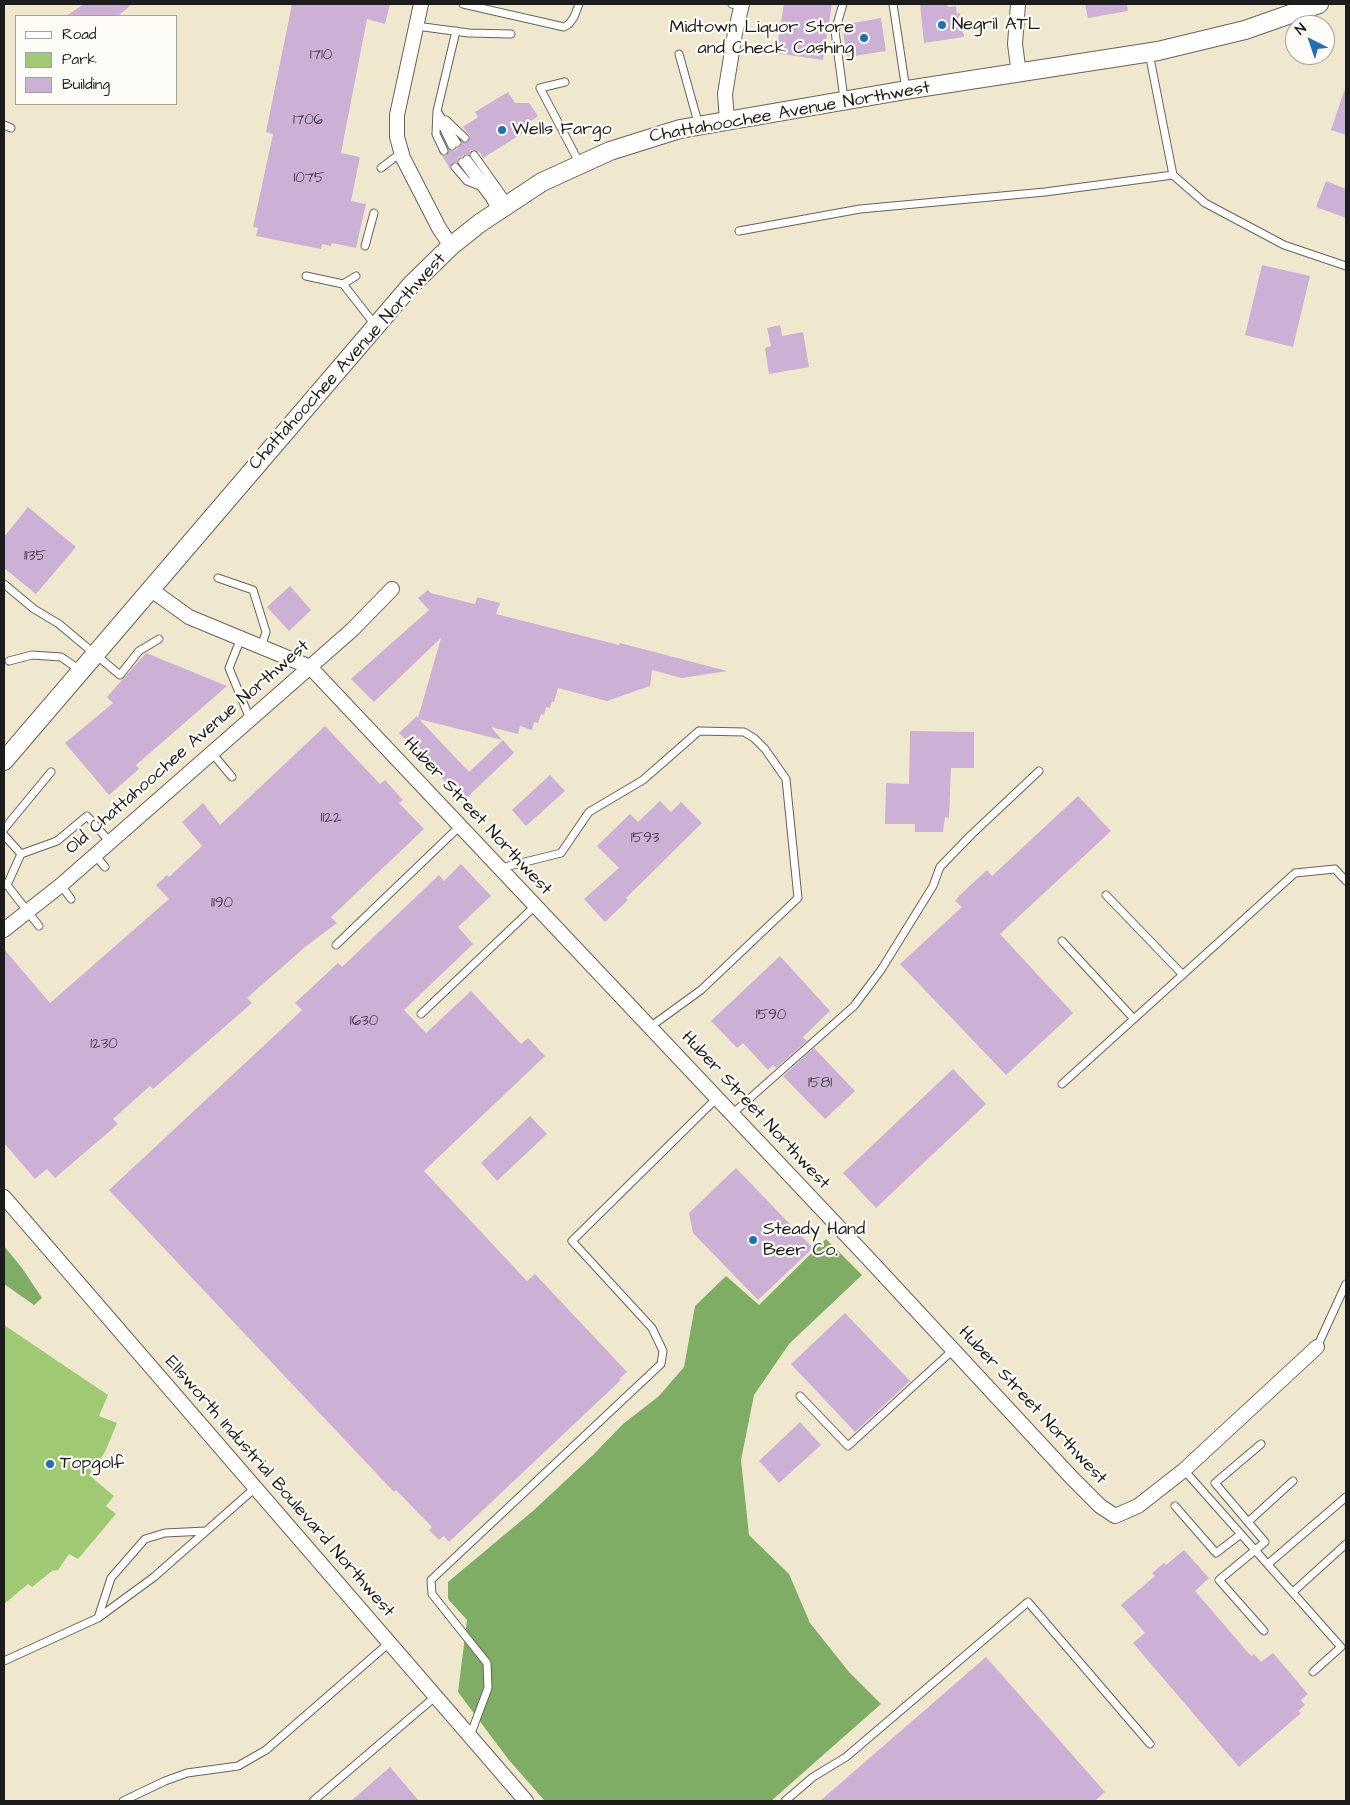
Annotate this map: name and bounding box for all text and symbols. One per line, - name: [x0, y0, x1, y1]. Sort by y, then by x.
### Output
- place label: Negril ATL: [952, 14, 1040, 36]
- legend: [15, 15, 178, 105]
- north arrow: [1285, 15, 1335, 65]
- place label: Midtown Liquor Store and Check Cashing: [670, 17, 854, 59]
- marker: Negril ATL: [936, 19, 948, 31]
- text: N: [1291, 19, 1311, 40]
- text: Road: [62, 24, 96, 45]
- marker: Midtown Liquor Store and Check Cashing: [858, 32, 870, 44]
- house number: 1710: [310, 47, 332, 65]
- text: Park: [62, 49, 97, 70]
- text: Building: [62, 74, 110, 95]
- street label: Chattahoochee Avenue Northwest: [648, 78, 932, 148]
- house number: 1706: [293, 112, 323, 130]
- place label: Wells Fargo: [512, 119, 612, 141]
- marker: Wells Fargo: [496, 124, 508, 136]
- house number: 1075: [293, 170, 325, 188]
- street label: Chattahoochee Avenue Northwest: [245, 249, 451, 475]
- house number: 1135: [24, 548, 46, 566]
- street label: Old Chattahoochee Avenue Northwest: [62, 636, 314, 860]
- street label: Huber Street Northwest: [398, 734, 556, 900]
- house number: 1122: [320, 810, 342, 828]
- house number: 1593: [631, 830, 659, 848]
- house number: 1190: [211, 895, 233, 913]
- house number: 1590: [756, 1007, 786, 1025]
- house number: 1630: [350, 1013, 378, 1031]
- street label: Huber Street Northwest: [676, 1028, 834, 1194]
- house number: 1230: [90, 1036, 118, 1054]
- house number: 1581: [808, 1075, 832, 1093]
- place label: Steady Hand Beer Co.: [763, 1219, 865, 1262]
- marker: Steady Hand Beer Co.: [747, 1234, 759, 1246]
- street label: Huber Street Northwest: [953, 1323, 1111, 1489]
- street label: Ellsworth Industrial Boulevard Northwest: [160, 1352, 398, 1622]
- place label: Topgolf: [60, 1453, 124, 1475]
- marker: Topgolf: [44, 1458, 56, 1470]

